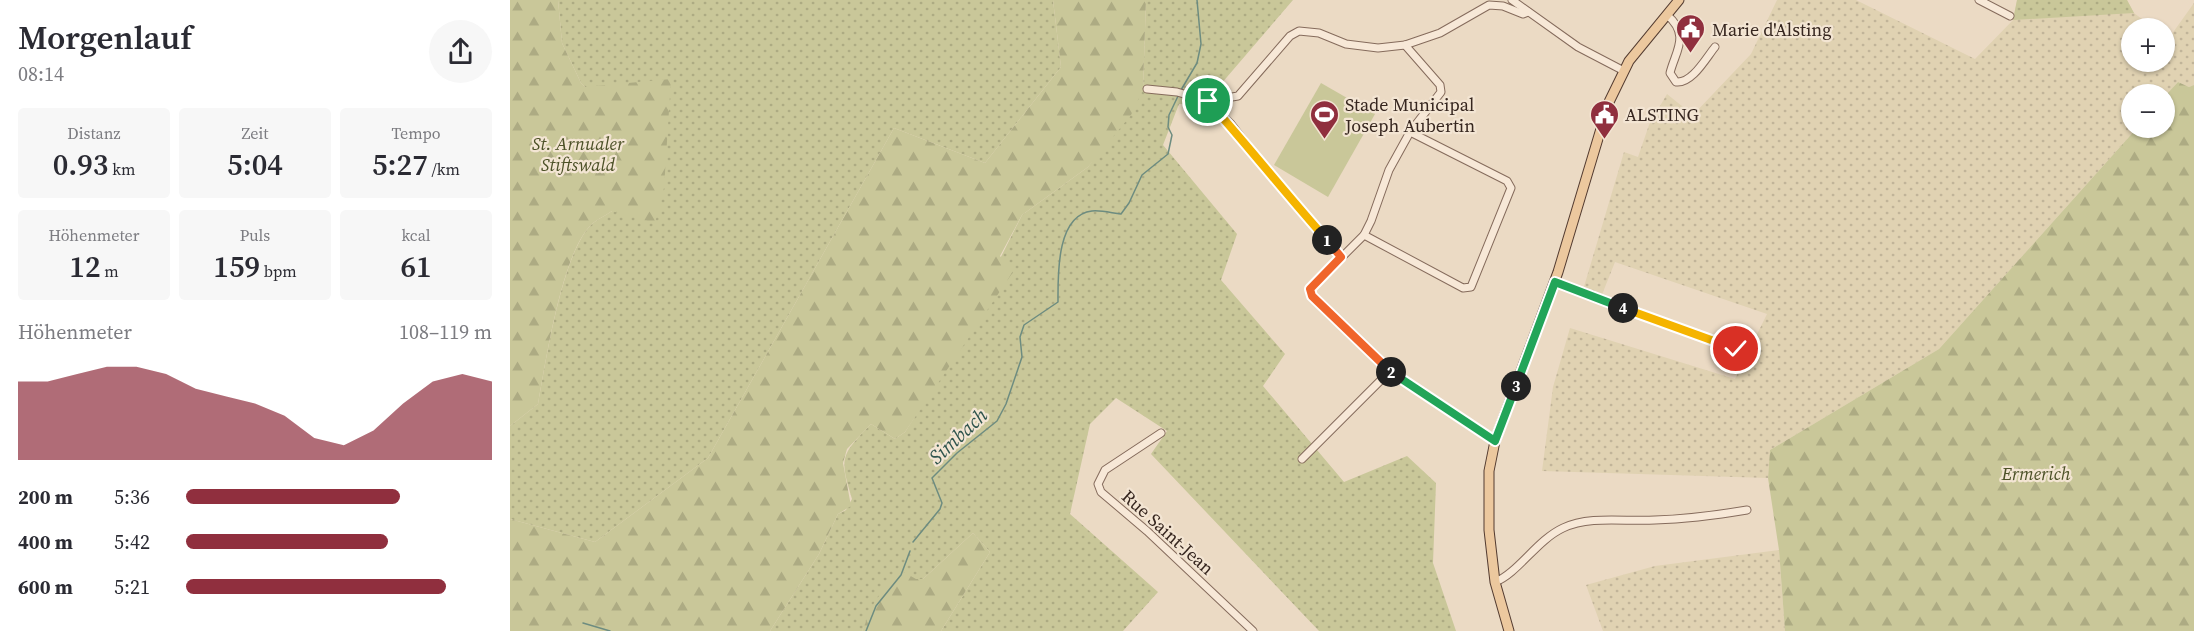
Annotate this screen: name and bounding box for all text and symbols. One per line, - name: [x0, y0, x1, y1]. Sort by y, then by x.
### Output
- public building icon: Marie d'Alsting: [1675, 13, 1707, 55]
- text: Morgenlauf: [18, 15, 192, 60]
- place label: Marie d'Alsting: [1712, 17, 1831, 42]
- map controls: [2121, 18, 2175, 138]
- button: +: [2121, 18, 2175, 72]
- button: share: [429, 20, 492, 83]
- text: 08:14: [18, 60, 64, 88]
- pin: [1182, 75, 1233, 126]
- icon: arrive: [1191, 84, 1224, 117]
- button: −: [2121, 84, 2175, 138]
- place label: Stade Municipal Joseph Aubertin: [1344, 92, 1475, 138]
- sports icon: Stade Municipal Joseph Aubertin: [1308, 98, 1340, 140]
- public building icon: ALSTING: [1588, 98, 1620, 140]
- place label: ALSTING: [1625, 102, 1699, 127]
- text: Distanz: [67, 122, 121, 144]
- text: Zeit: [242, 122, 268, 144]
- text: Tempo: [392, 122, 441, 144]
- park label: St. Arnualer Stiftswald: [532, 131, 625, 177]
- text: 0.93: [53, 144, 108, 185]
- text: 5:04: [227, 144, 283, 185]
- text: 5:27: [372, 144, 428, 185]
- text: km: [108, 158, 135, 180]
- text: /km: [428, 158, 460, 180]
- text: Höhenmeter: [48, 224, 140, 246]
- text: Puls: [240, 224, 270, 246]
- text: kcal: [401, 224, 431, 246]
- pin: 1: [1312, 225, 1342, 255]
- text: 1: [1323, 229, 1331, 251]
- text: 12: [69, 246, 101, 287]
- text: 159: [213, 246, 260, 287]
- text: 61: [400, 246, 432, 287]
- text: m: [101, 260, 119, 282]
- text: bpm: [260, 260, 297, 282]
- pin: 4: [1608, 293, 1638, 323]
- text: 4: [1619, 297, 1627, 319]
- text: Höhenmeter: [18, 318, 132, 346]
- text: 108–119 m: [399, 318, 492, 346]
- pin: [1710, 323, 1761, 374]
- icon: check: [1719, 332, 1752, 365]
- pin: 2: [1376, 357, 1406, 387]
- text: 2: [1387, 361, 1395, 383]
- pin: 3: [1501, 371, 1531, 401]
- text: 3: [1512, 375, 1520, 397]
- water label: Simbach: [922, 401, 994, 470]
- park label: Ermerich: [2001, 461, 2071, 486]
- text: 200 m: [18, 483, 73, 511]
- text: 5:36: [114, 483, 150, 511]
- street label: Rue Saint-Jean: [1116, 484, 1220, 580]
- text: 400 m: [18, 528, 73, 556]
- text: 5:42: [114, 528, 150, 556]
- text: 600 m: [18, 573, 73, 601]
- text: 5:21: [114, 573, 150, 601]

